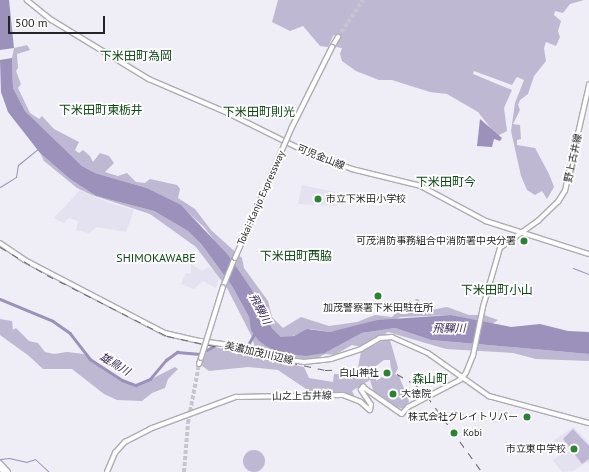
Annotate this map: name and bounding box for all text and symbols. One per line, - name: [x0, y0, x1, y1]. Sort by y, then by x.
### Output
- scale bar: [10, 8, 107, 34]
- text: 500 m: [15, 15, 48, 30]
- district label: 下米田町為岡: [100, 49, 172, 63]
- district label: 下米田町東栃井: [59, 103, 143, 117]
- district label: 下米田町則光: [223, 105, 295, 119]
- street label: 野上古井線: [562, 132, 584, 184]
- street label: 可児金山線: [296, 142, 346, 172]
- street label: Tokai-Kanjo Expressway: [235, 149, 287, 247]
- district label: 下米田町今: [416, 175, 476, 189]
- place label: 市立下米田小学校: [326, 193, 406, 205]
- marker: 市立下米田小学校: [313, 194, 323, 204]
- place label: 可茂消防事務組合中消防署中央分署: [356, 235, 516, 247]
- marker: 可茂消防事務組合中消防署中央分署: [519, 236, 529, 246]
- district label: 下米田町西脇: [260, 249, 332, 263]
- district label: SHIMOKAWABE: [111, 251, 201, 265]
- district label: 下米田町小山: [461, 283, 533, 297]
- water label: 飛騨川: [246, 291, 274, 327]
- marker: 加茂警察署下米田駐在所: [373, 291, 383, 301]
- place label: 加茂警察署下米田駐在所: [323, 302, 433, 314]
- water label: 飛驒川: [433, 321, 465, 335]
- street label: 美濃加茂川辺線: [224, 339, 294, 367]
- water label: 雄鳥川: [97, 350, 133, 378]
- place label: 白山神社: [339, 367, 379, 379]
- marker: 白山神社: [382, 368, 392, 378]
- district label: 森山町: [412, 372, 448, 386]
- place label: 大徳院: [401, 388, 431, 400]
- street label: 山之上古井線: [272, 389, 332, 403]
- marker: 大徳院: [388, 389, 398, 399]
- place label: 株式会社グレイトリバー: [408, 411, 518, 423]
- marker: 株式会社グレイトリバー: [521, 411, 533, 423]
- marker: Kobi: [448, 427, 460, 439]
- place label: Kobi: [463, 427, 482, 439]
- place label: 市立東中学校: [506, 443, 566, 455]
- marker: 市立東中学校: [569, 444, 579, 454]

